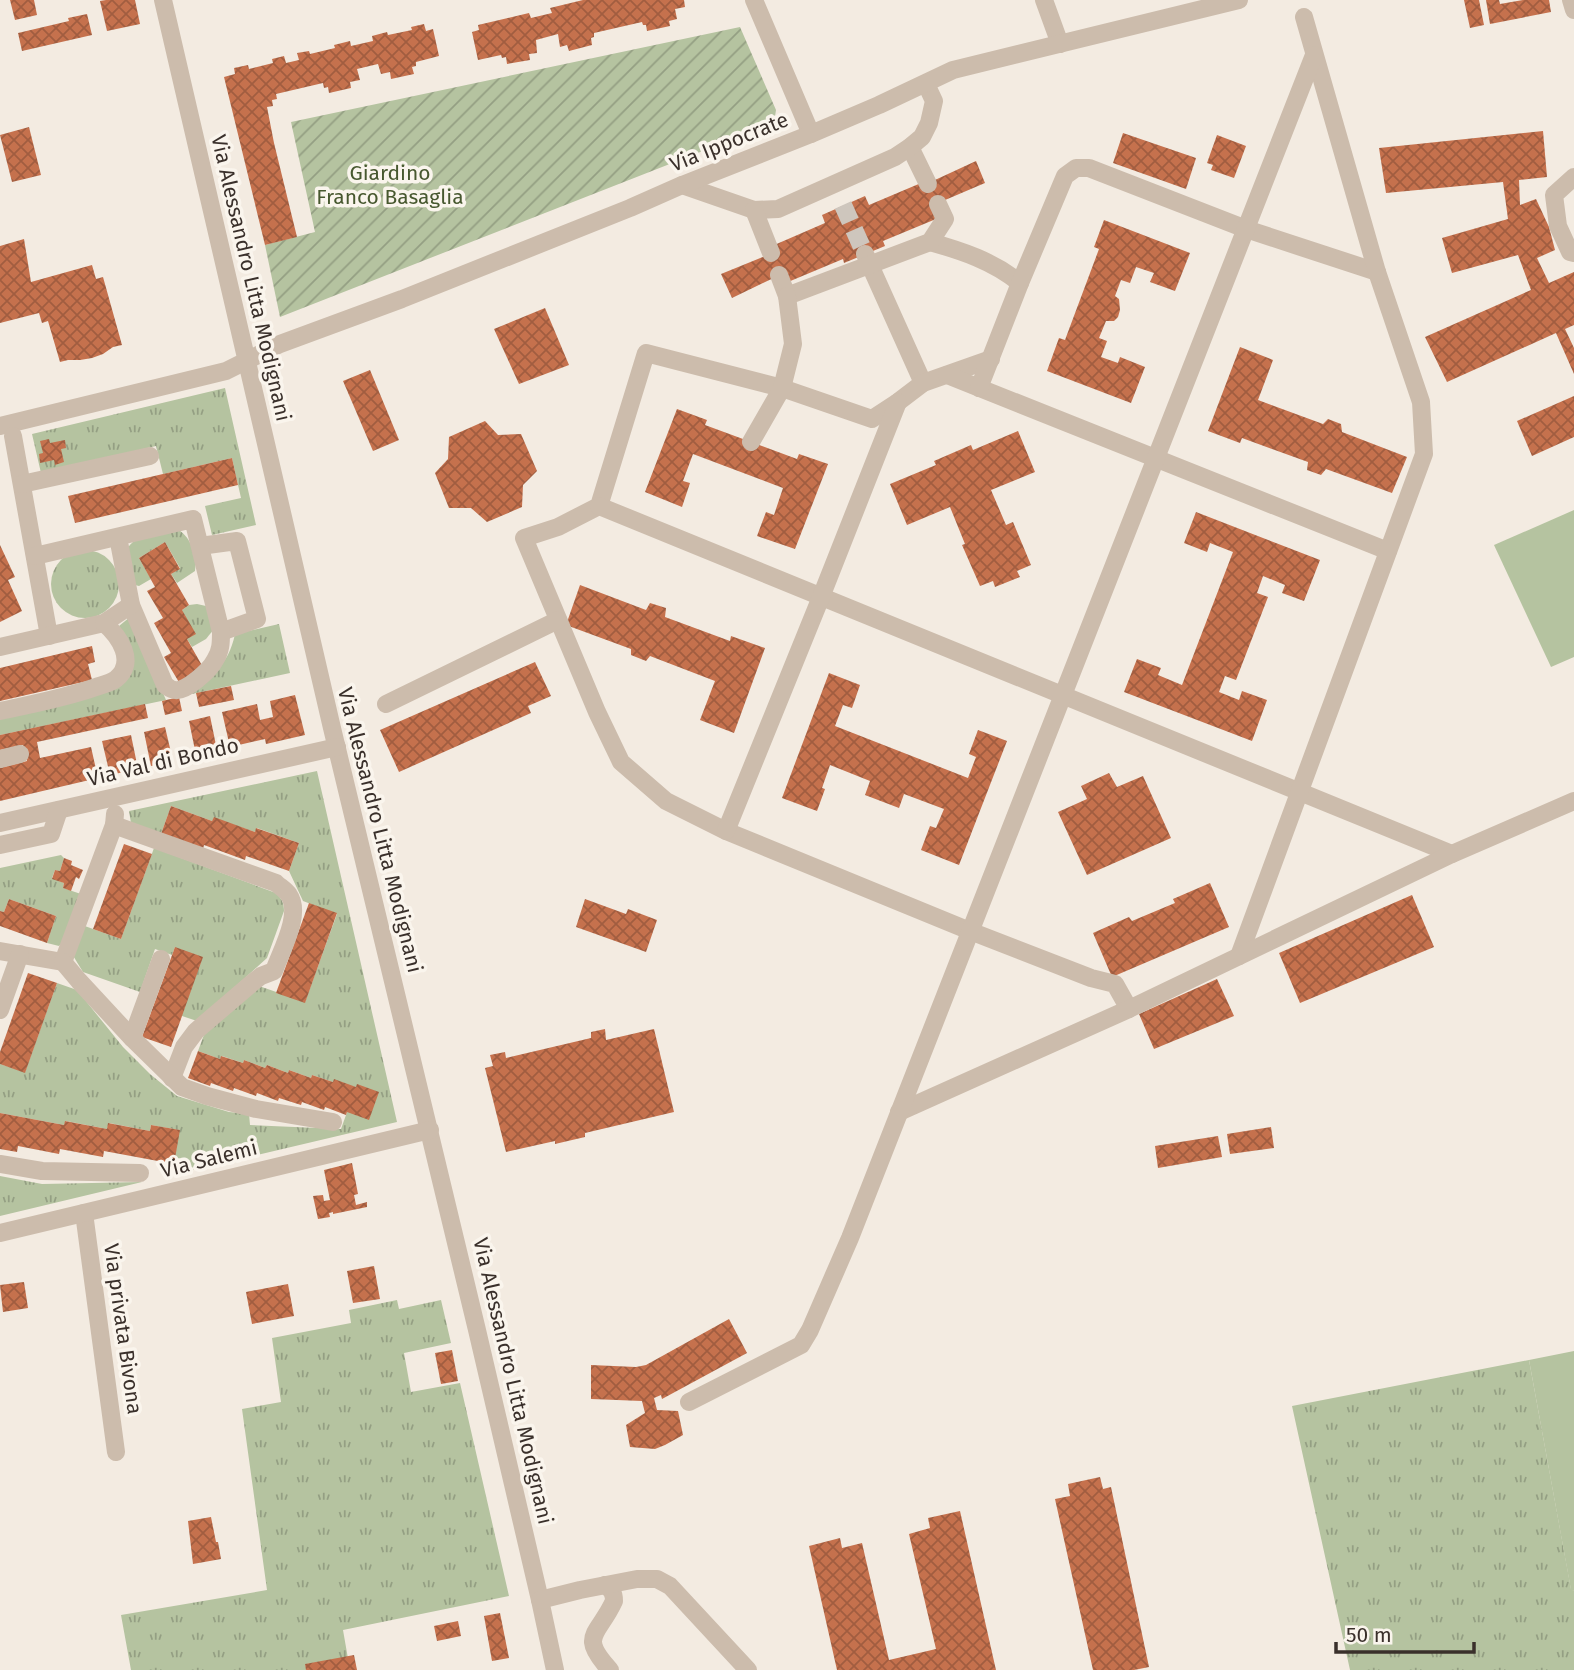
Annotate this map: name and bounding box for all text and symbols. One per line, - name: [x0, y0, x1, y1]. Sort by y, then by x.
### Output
- street label: Via Ippocrate: [666, 106, 792, 178]
- street label: Via Alessandro Litta Modignani: [205, 132, 297, 424]
- park label: Giardino Franco Basaglia: [316, 160, 464, 210]
- street label: Via Alessandro Litta Modignani: [332, 685, 428, 975]
- street label: Via Val di Bondo: [85, 732, 241, 792]
- street label: Via Salemi: [158, 1134, 260, 1184]
- street label: Via Alessandro Litta Modignani: [467, 1235, 559, 1527]
- street label: Via privata Bivona: [98, 1242, 148, 1416]
- scale bar: [1336, 1610, 1474, 1654]
- text: 50 m: [1346, 1622, 1392, 1648]

